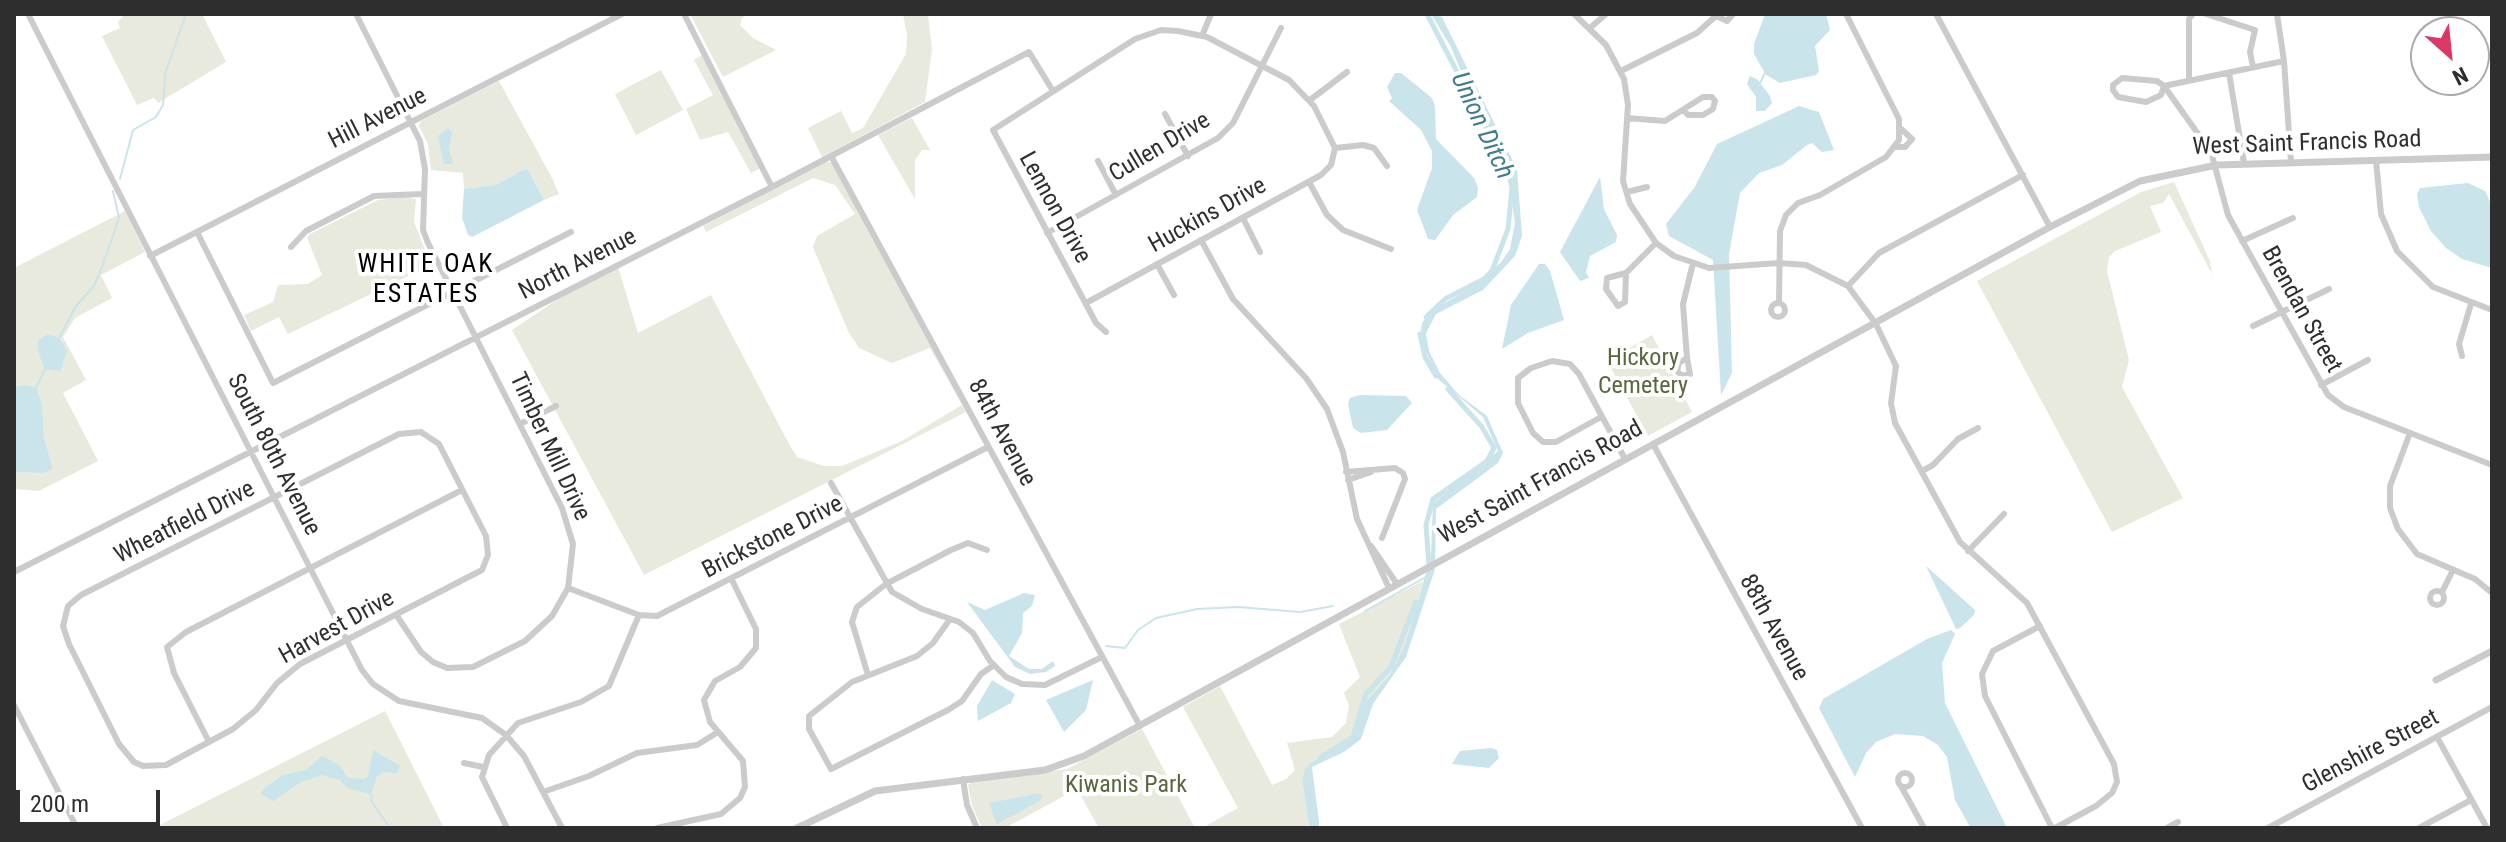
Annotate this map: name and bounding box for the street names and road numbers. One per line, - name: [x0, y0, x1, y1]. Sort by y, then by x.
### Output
- street label: Hill Avenue: [324, 82, 432, 156]
- street label: Cullen Drive: [1104, 107, 1216, 189]
- street label: West Saint Francis Road: [2192, 126, 2422, 162]
- street label: Lennon Drive: [1012, 147, 1096, 269]
- street label: Huckins Drive: [1144, 172, 1272, 260]
- street label: North Avenue: [514, 223, 642, 307]
- street label: Brendan Street: [2255, 242, 2347, 378]
- street label: Timber Mill Drive: [502, 368, 596, 526]
- street label: South 80th Avenue: [220, 369, 326, 541]
- street label: 84th Avenue: [961, 375, 1041, 491]
- street label: West Saint Francis Road: [1434, 415, 1648, 551]
- street label: Wheatfield Drive: [110, 475, 260, 571]
- street label: Brickstone Drive: [698, 490, 848, 586]
- street label: 88th Avenue: [1732, 570, 1814, 686]
- street label: Harvest Drive: [275, 585, 399, 671]
- street label: Glenshire Street: [2298, 704, 2444, 800]

